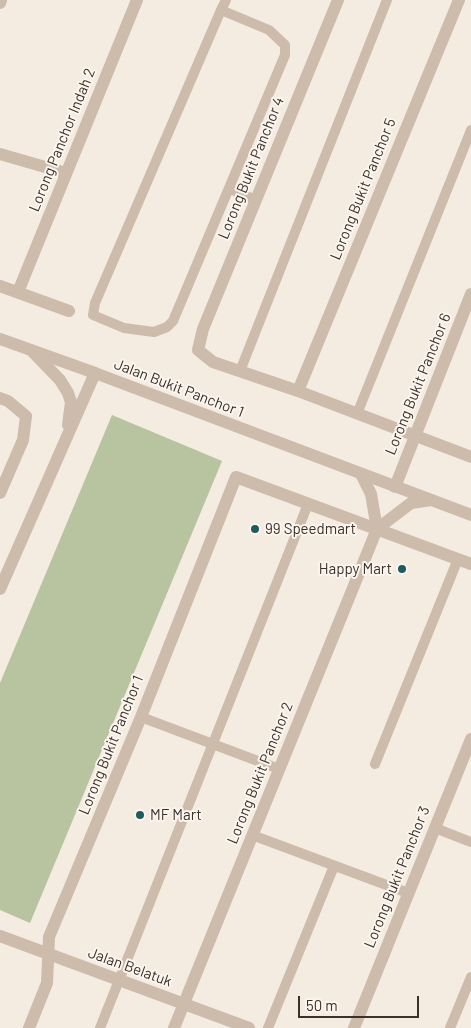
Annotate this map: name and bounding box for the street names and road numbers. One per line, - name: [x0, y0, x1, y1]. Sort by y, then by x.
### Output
- street label: Lorong Panchor Indah 2: [25, 66, 99, 214]
- street label: Lorong Bukit Panchor 4: [214, 94, 288, 242]
- street label: Lorong Bukit Panchor 5: [326, 116, 400, 262]
- street label: Lorong Bukit Panchor 6: [381, 311, 455, 457]
- street label: Jalan Bukit Panchor 1: [111, 355, 247, 421]
- street label: Lorong Bukit Panchor 1: [75, 673, 147, 817]
- street label: Lorong Bukit Panchor 2: [223, 699, 297, 847]
- street label: Lorong Bukit Panchor 3: [360, 804, 434, 950]
- street label: Jalan Belatuk: [86, 943, 174, 991]

